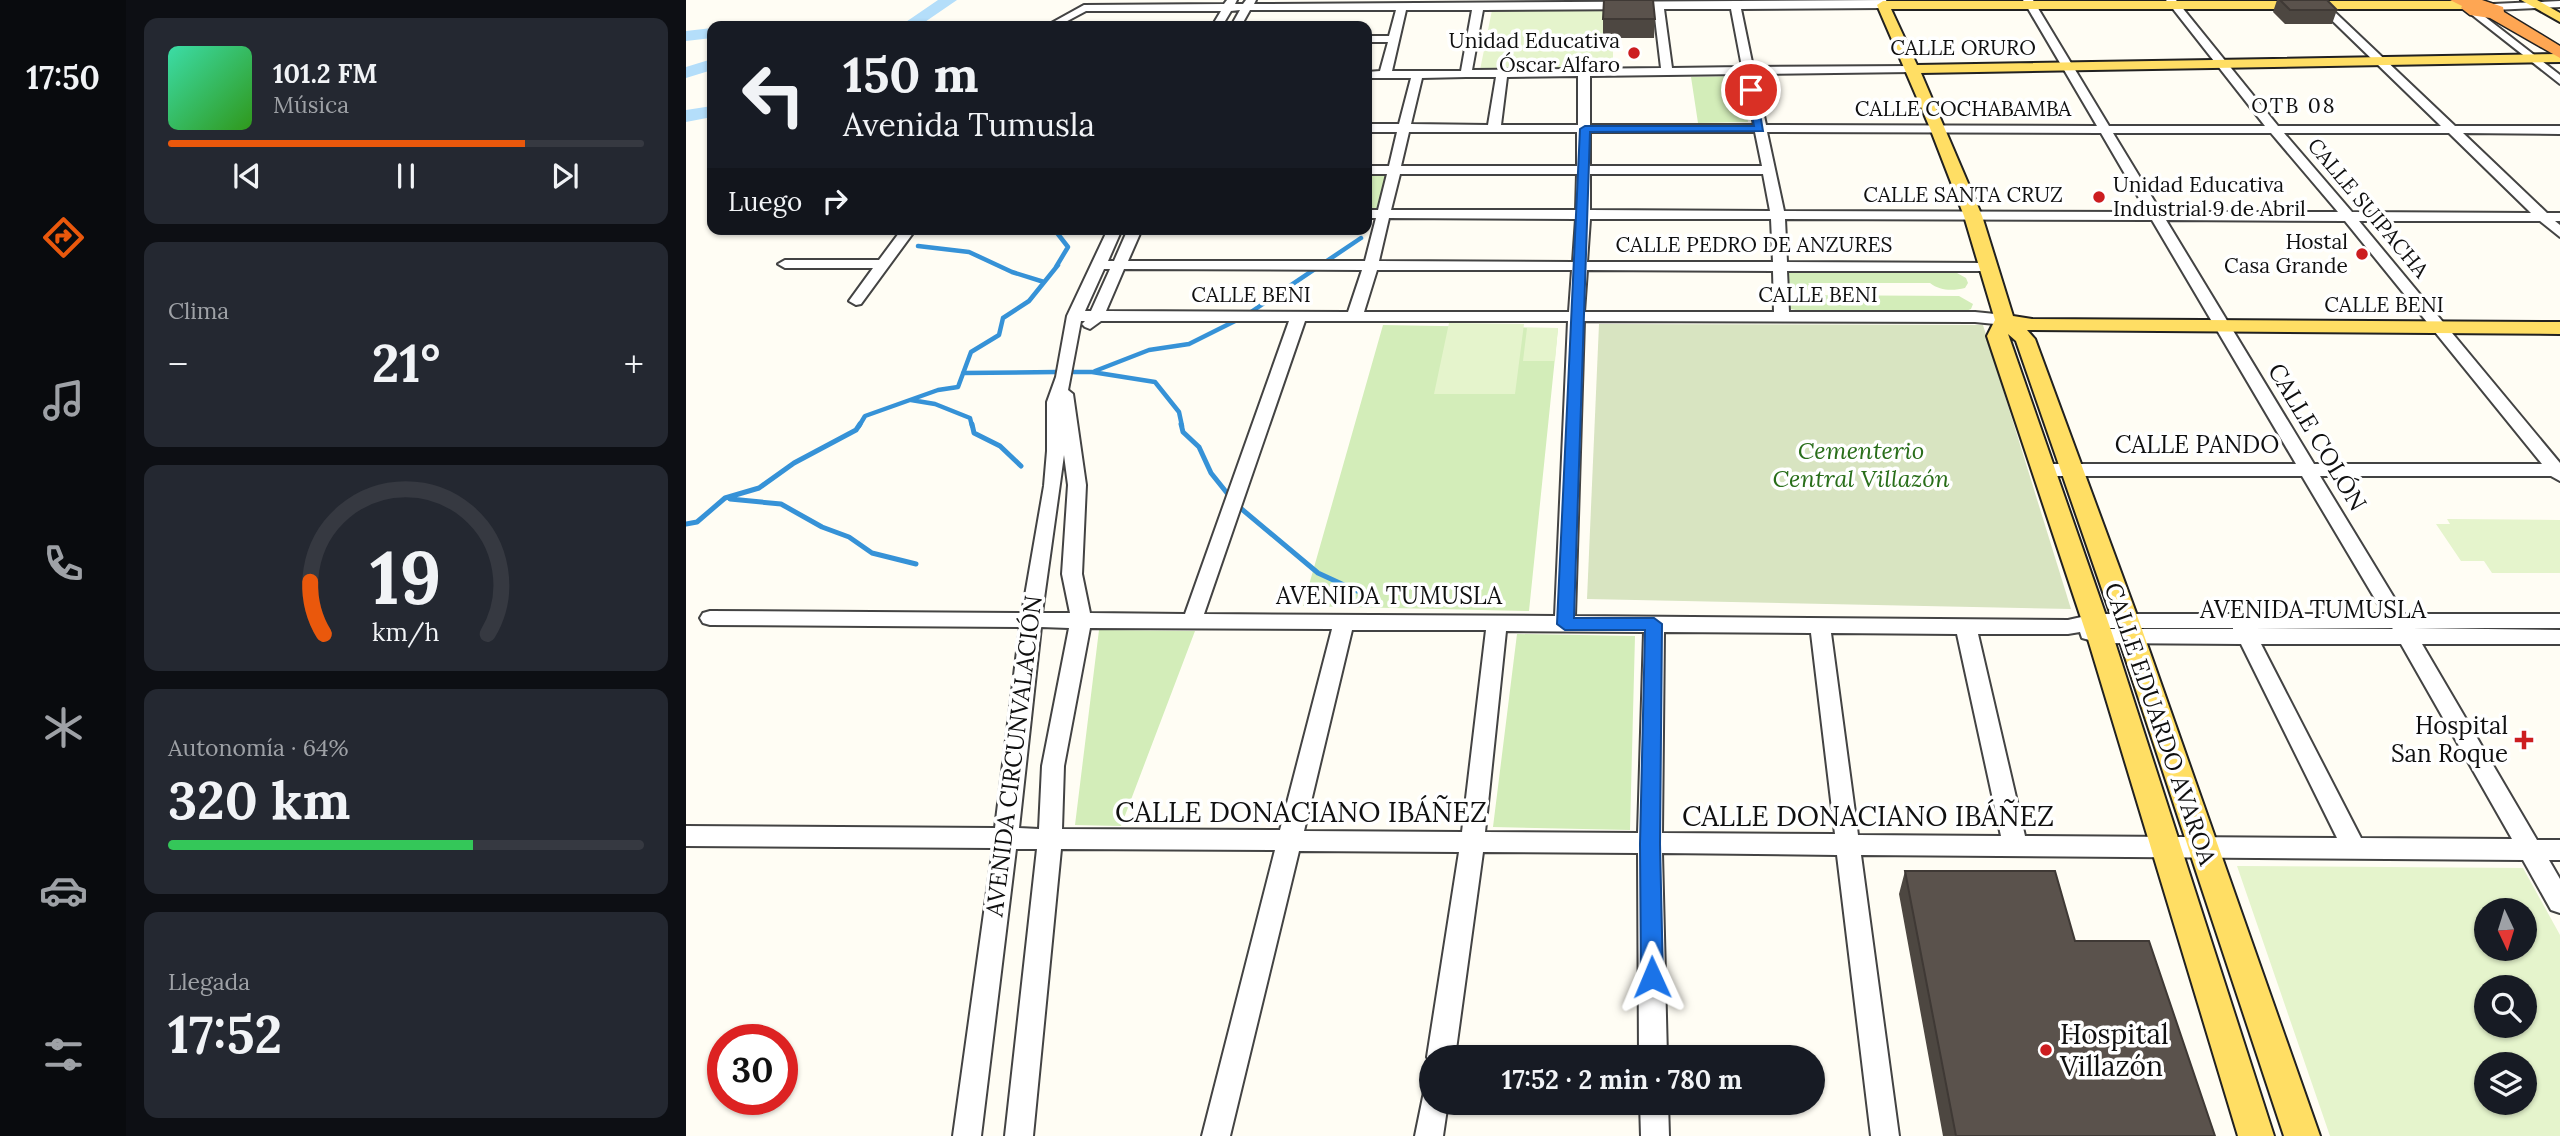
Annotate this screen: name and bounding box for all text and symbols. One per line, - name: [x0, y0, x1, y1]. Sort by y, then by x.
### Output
- place label: Unidad Educativa Óscar Alfaro: [1449, 27, 1620, 78]
- street label: CALLE ORURO: [1890, 34, 2036, 61]
- text: 150 m: [843, 43, 979, 105]
- marker: Unidad Educativa Óscar Alfaro: [1626, 45, 1642, 61]
- icon: left: [728, 49, 819, 140]
- text: 17:50: [26, 57, 100, 98]
- text: 101.2 FM: [273, 57, 378, 90]
- pin: [1721, 60, 1781, 120]
- icon: arrive: [1732, 71, 1770, 109]
- text: Música: [273, 90, 349, 119]
- district label: OTB 08: [2251, 92, 2337, 119]
- street label: CALLE COCHABAMBA: [1855, 95, 2072, 122]
- text: Avenida Tumusla: [843, 104, 1095, 145]
- street label: CALLE SUIPACHA: [2302, 132, 2435, 284]
- icon: previous: [228, 157, 266, 195]
- icon: pause: [387, 157, 425, 195]
- icon: next: [546, 157, 584, 195]
- place label: Unidad Educativa Industrial 9 de Abril: [2113, 171, 2306, 222]
- street label: CALLE SANTA CRUZ: [1863, 181, 2063, 208]
- icon: right: [816, 182, 854, 220]
- text: Luego: [728, 185, 802, 218]
- marker: Unidad Educativa Industrial 9 de Abril: [2091, 189, 2107, 205]
- icon: directions: [39, 213, 88, 262]
- place label: Hostal Casa Grande: [2224, 228, 2348, 279]
- street label: CALLE PEDRO DE ANZURES: [1616, 231, 1892, 258]
- marker: Hostal Casa Grande: [2354, 246, 2370, 262]
- street label: CALLE BENI: [1191, 281, 1311, 308]
- street label: CALLE BENI: [1758, 281, 1878, 308]
- street label: CALLE BENI: [2324, 291, 2444, 318]
- text: Clima: [168, 296, 229, 325]
- text: 21°: [372, 330, 440, 396]
- text: −: [168, 340, 188, 388]
- text: +: [624, 340, 644, 388]
- street label: CALLE COLÓN: [2261, 357, 2374, 516]
- icon: music: [39, 376, 88, 425]
- street label: CALLE PANDO: [2115, 429, 2279, 460]
- park label: Cementerio Central Villazón: [1772, 435, 1950, 494]
- text: 19: [370, 531, 442, 624]
- icon: phone: [39, 539, 88, 588]
- street label: CALLE EDUARDO AVAROA: [2098, 579, 2224, 870]
- street label: AVENIDA TUMUSLA: [1275, 580, 1503, 611]
- street label: AVENIDA CIRCUNVALACIÓN: [978, 594, 1049, 919]
- street label: AVENIDA TUMUSLA: [2199, 594, 2427, 625]
- text: km/h: [372, 616, 440, 648]
- icon: climate: [39, 703, 88, 752]
- place label: Hospital San Roque: [2391, 710, 2508, 769]
- marker: Hospital San Roque: [2514, 730, 2534, 750]
- text: Autonomía · 64%: [168, 733, 348, 762]
- text: 320 km: [168, 767, 350, 833]
- street label: CALLE DONACIANO IBÁÑEZ: [1115, 794, 1487, 830]
- street label: CALLE DONACIANO IBÁÑEZ: [1682, 798, 2054, 834]
- icon: car: [39, 866, 88, 915]
- north arrow: [2474, 898, 2538, 961]
- map controls: [2474, 898, 2537, 1115]
- position arrow: [1615, 940, 1689, 1014]
- text: Llegada: [168, 967, 250, 996]
- button: search: [2474, 975, 2537, 1038]
- text: 17:52: [168, 1001, 282, 1067]
- place label: Hospital Villazón: [2059, 1016, 2169, 1084]
- speed limit sign: 30: [707, 1024, 798, 1115]
- icon: filters: [39, 1030, 88, 1079]
- marker: Hospital Villazón: [2038, 1042, 2054, 1058]
- button: layers: [2474, 1052, 2537, 1115]
- text: 17:52 · 2 min · 780 m: [1502, 1063, 1742, 1096]

